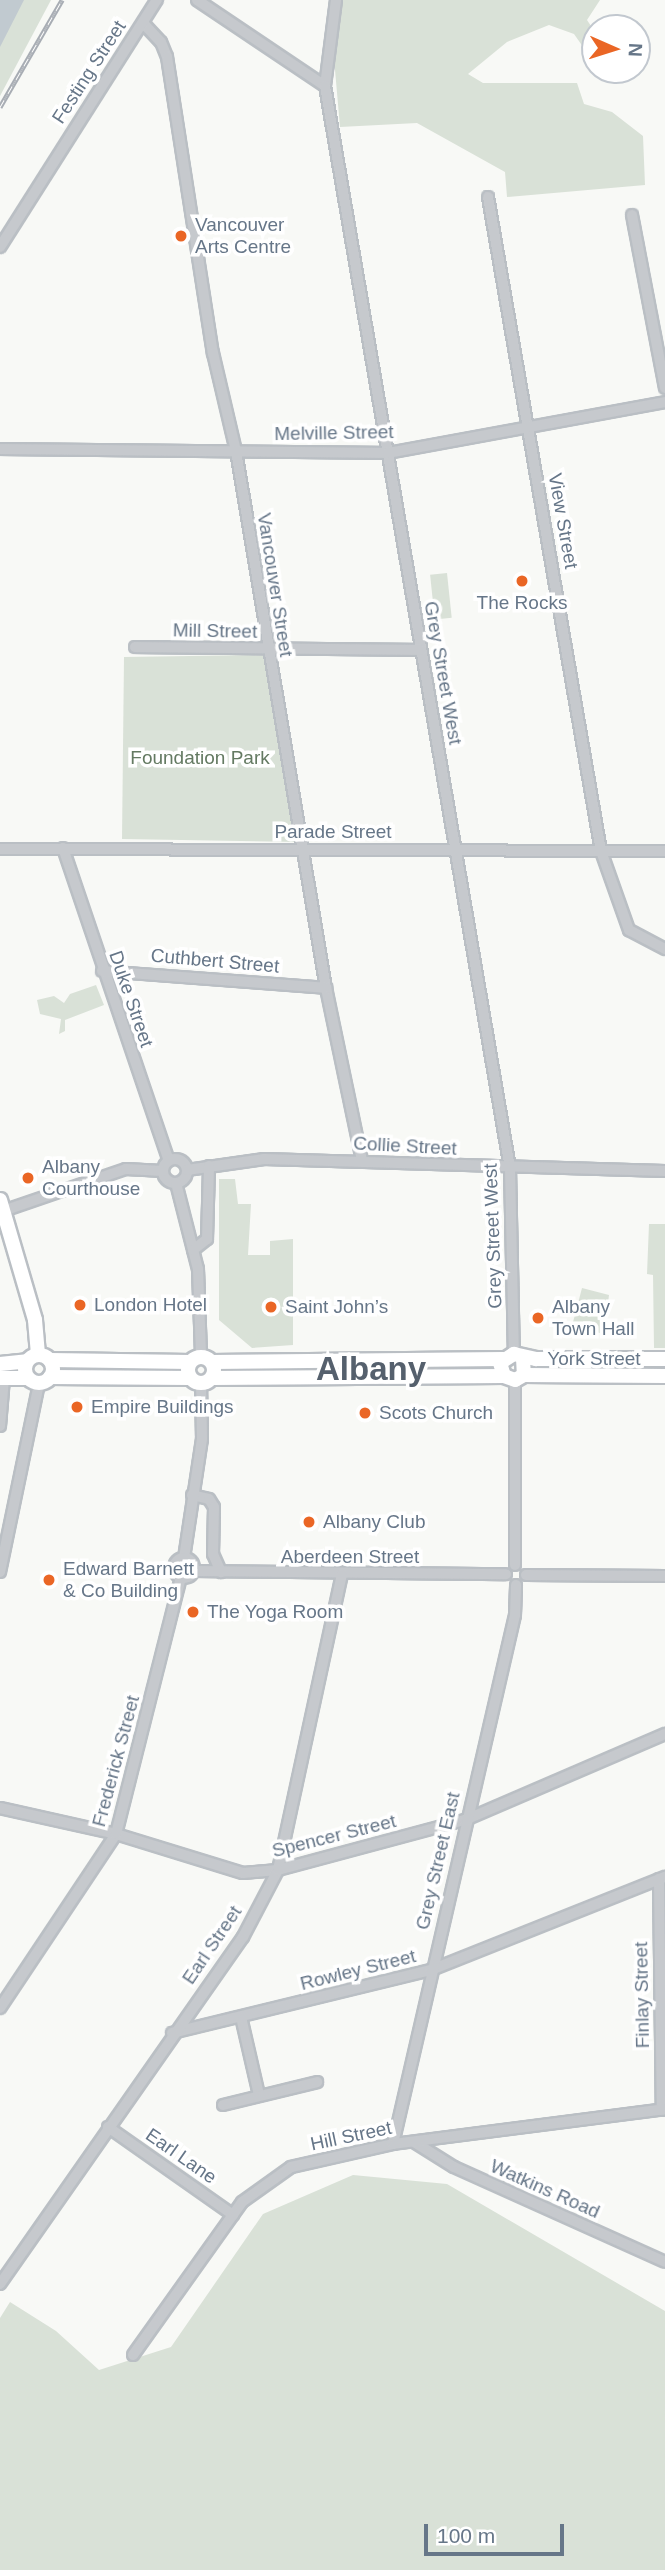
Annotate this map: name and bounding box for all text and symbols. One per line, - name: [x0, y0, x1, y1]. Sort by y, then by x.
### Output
- north arrow: [581, 14, 651, 84]
- street label: Festing Street: [47, 16, 131, 128]
- text: N: [625, 43, 646, 57]
- place label: Vancouver Arts Centre: [195, 214, 291, 258]
- marker: Vancouver Arts Centre: [173, 228, 189, 244]
- street label: Melville Street: [274, 421, 394, 445]
- street label: View Street: [543, 471, 583, 571]
- street label: Vancouver Street: [252, 511, 298, 659]
- marker: The Rocks: [514, 573, 530, 589]
- place label: The Rocks: [477, 592, 567, 614]
- street label: Grey Street West: [419, 599, 467, 747]
- street label: Mill Street: [173, 619, 257, 643]
- park label: Foundation Park: [130, 747, 270, 769]
- street label: Parade Street: [274, 821, 392, 843]
- street label: Cuthbert Street: [150, 944, 280, 978]
- street label: Duke Street: [104, 948, 158, 1050]
- street label: Collie Street: [353, 1132, 457, 1160]
- place label: Albany Courthouse: [42, 1156, 140, 1200]
- street label: Grey Street West: [479, 1163, 507, 1309]
- marker: Albany Courthouse: [20, 1170, 36, 1186]
- place label: London Hotel: [94, 1294, 207, 1316]
- place label: Saint John’s: [285, 1296, 388, 1318]
- place label: Albany Town Hall: [552, 1296, 634, 1340]
- marker: London Hotel: [72, 1297, 88, 1313]
- marker: Saint John’s: [263, 1299, 279, 1315]
- marker: Albany Town Hall: [530, 1310, 546, 1326]
- street label: York Street: [547, 1348, 641, 1370]
- district label: Albany: [316, 1349, 426, 1389]
- place label: Empire Buildings: [91, 1396, 234, 1418]
- marker: Empire Buildings: [69, 1399, 85, 1415]
- place label: Scots Church: [379, 1402, 493, 1424]
- marker: Scots Church: [357, 1405, 373, 1421]
- place label: Albany Club: [323, 1511, 425, 1533]
- marker: Albany Club: [301, 1514, 317, 1530]
- street label: Aberdeen Street: [281, 1546, 419, 1568]
- place label: Edward Barnett & Co Building: [63, 1558, 194, 1602]
- marker: Edward Barnett & Co Building: [41, 1572, 57, 1588]
- place label: The Yoga Room: [207, 1601, 344, 1623]
- marker: The Yoga Room: [185, 1604, 201, 1620]
- street label: Frederick Street: [87, 1693, 145, 1829]
- street label: Grey Street East: [411, 1790, 465, 1932]
- street label: Spencer Street: [270, 1810, 398, 1862]
- street label: Earl Street: [177, 1901, 247, 1989]
- street label: Finlay Street: [630, 1941, 654, 2049]
- street label: Rowley Street: [298, 1945, 418, 1995]
- street label: Hill Street: [308, 2116, 394, 2156]
- street label: Earl Lane: [141, 2123, 221, 2189]
- street label: Watkins Road: [487, 2155, 603, 2223]
- scale bar: [427, 2510, 567, 2554]
- text: 100 m: [437, 2524, 495, 2547]

